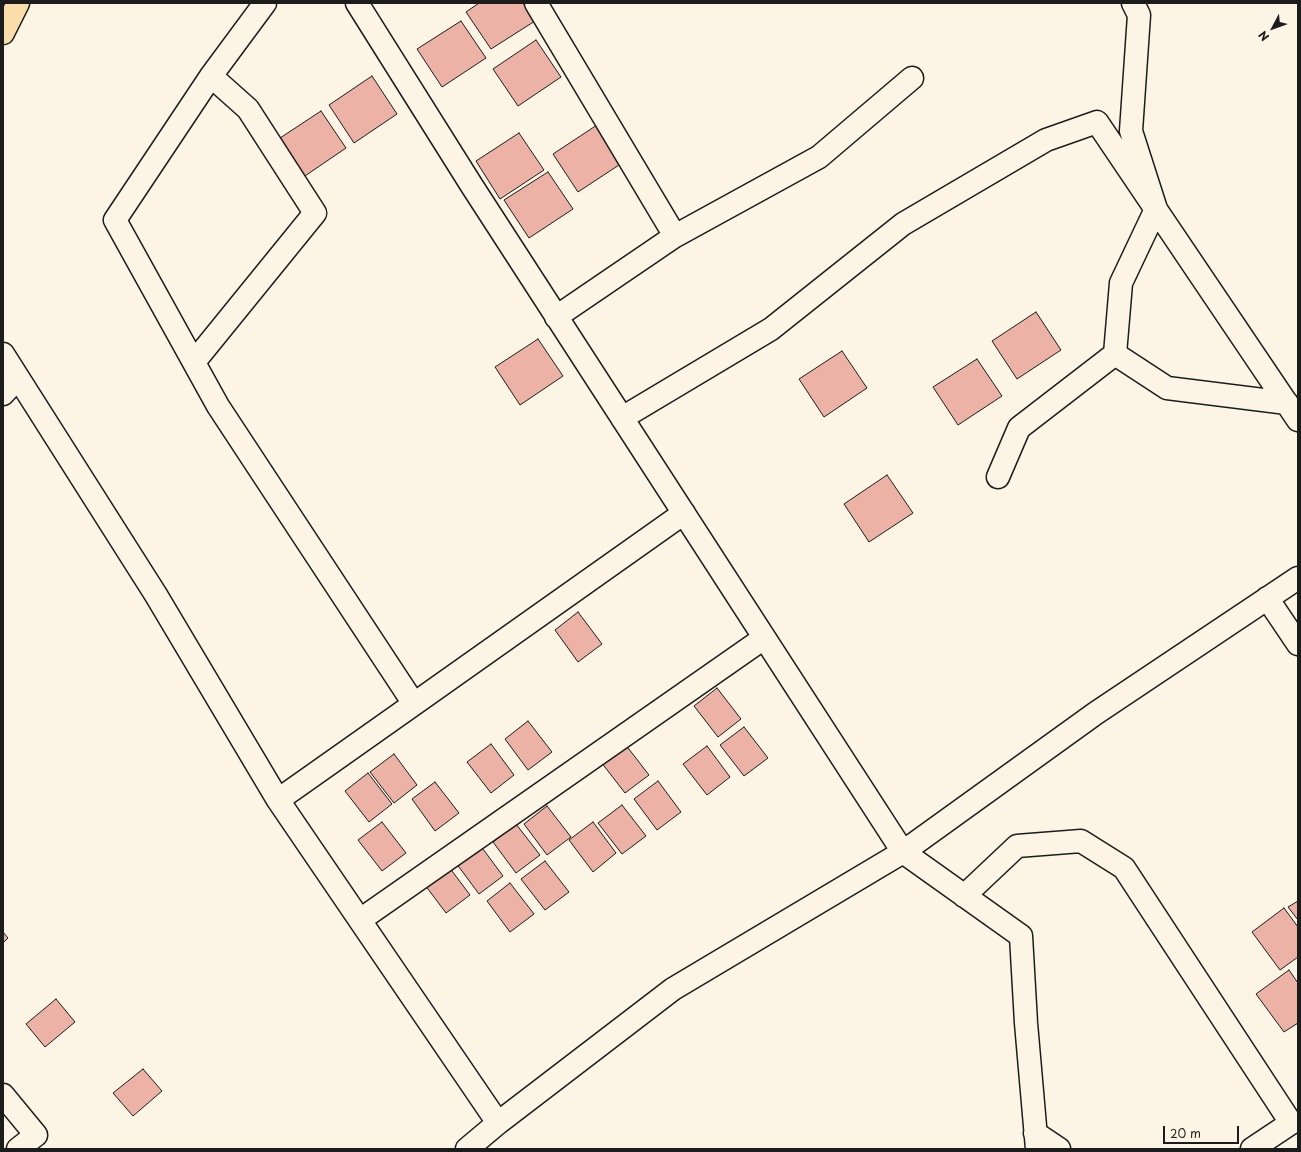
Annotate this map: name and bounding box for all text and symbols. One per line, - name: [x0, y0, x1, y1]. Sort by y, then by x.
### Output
- north arrow: [1253, 8, 1293, 48]
- text: N: [1254, 27, 1273, 45]
- scale bar: [1165, 1118, 1241, 1144]
- text: 20 m: [1170, 1124, 1201, 1142]

